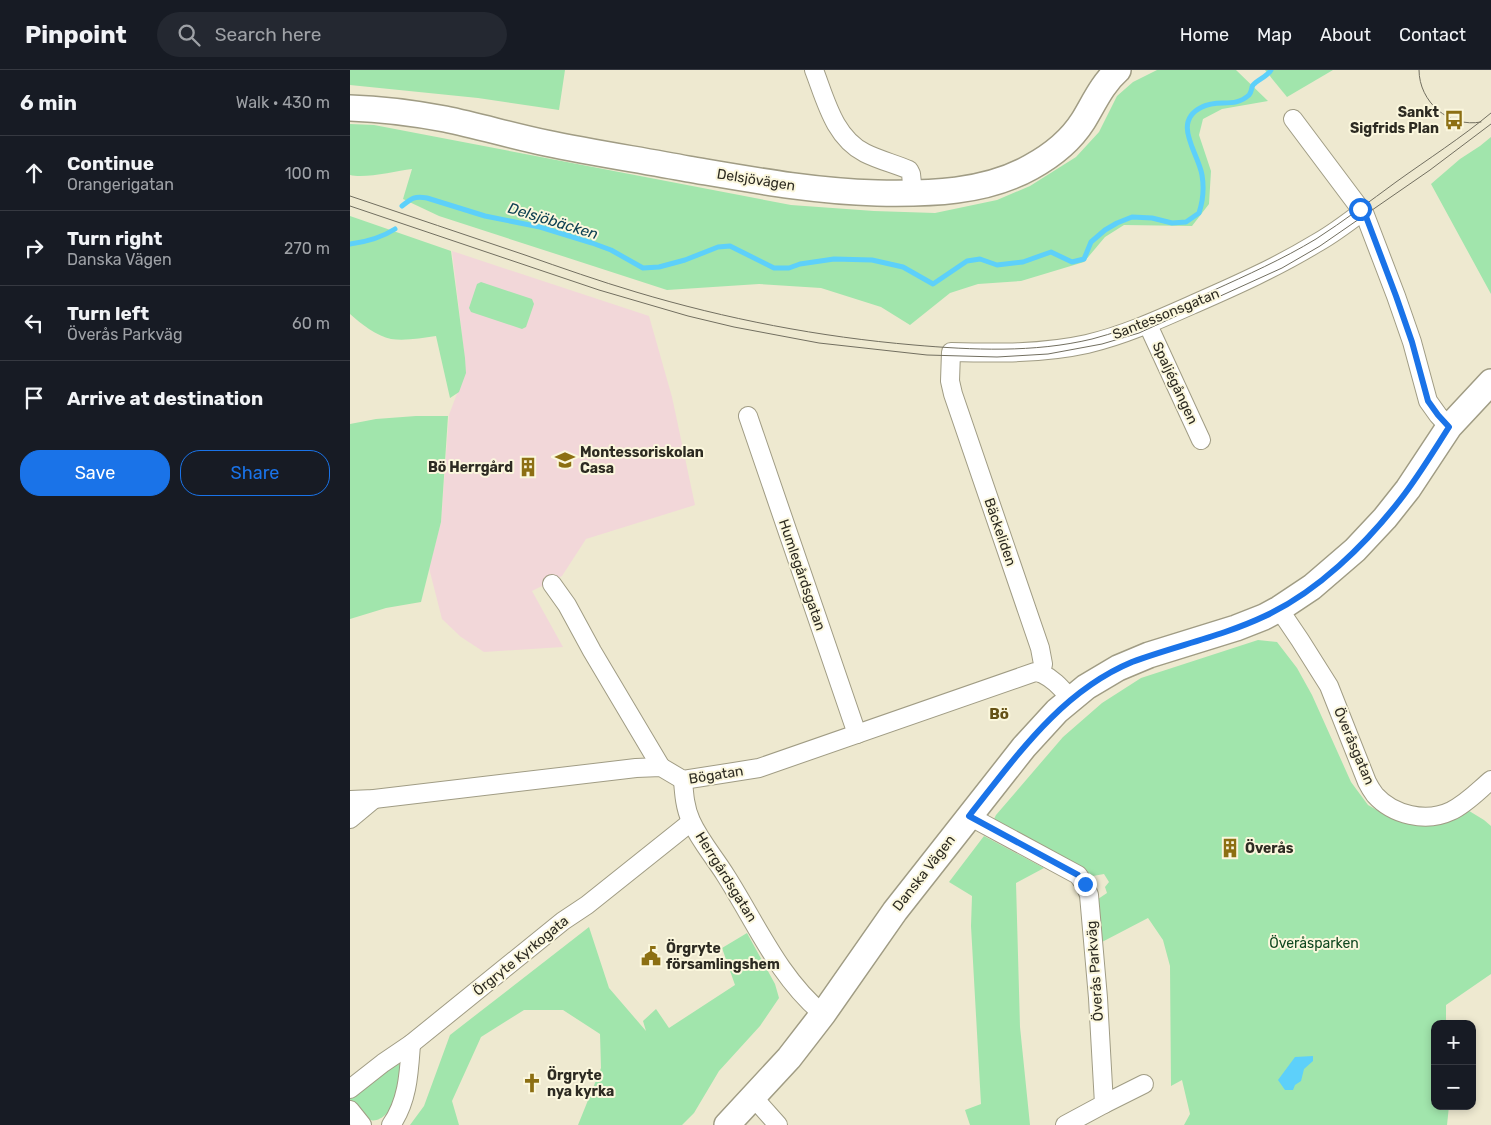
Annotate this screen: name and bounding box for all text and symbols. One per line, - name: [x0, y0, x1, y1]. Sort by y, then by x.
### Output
- search box: [157, 12, 507, 57]
- text: Pinpoint: [25, 21, 127, 49]
- icon: search: [175, 21, 203, 49]
- text: Search here: [215, 23, 321, 46]
- text: Home: [1180, 24, 1229, 46]
- text: Map: [1257, 24, 1292, 46]
- text: About: [1320, 24, 1371, 46]
- text: Contact: [1399, 24, 1466, 46]
- text: 6 min: [20, 90, 77, 115]
- text: Walk · 430 m: [236, 93, 330, 112]
- place label: Sankt Sigfrids Plan: [1350, 104, 1439, 137]
- bus stop icon: Sankt Sigfrids Plan: [1443, 109, 1465, 131]
- text: Continue: [67, 152, 154, 175]
- icon: ahead: [20, 159, 48, 187]
- text: 100 m: [285, 164, 330, 183]
- street label: Delsjövägen: [716, 165, 796, 195]
- text: Orangerigatan: [67, 175, 174, 194]
- route start: [1349, 198, 1372, 221]
- water label: Delsjöbäcken: [506, 199, 600, 243]
- text: Turn right: [67, 227, 162, 250]
- icon: right: [20, 234, 48, 262]
- text: 270 m: [284, 239, 330, 258]
- text: Danska Vägen: [67, 250, 172, 269]
- street label: Santessonsgatan: [1110, 285, 1222, 343]
- text: Turn left: [67, 302, 149, 325]
- icon: left: [20, 309, 48, 337]
- text: 60 m: [292, 314, 330, 333]
- text: Överås Parkväg: [67, 325, 182, 344]
- street label: Spaljégången: [1149, 339, 1201, 427]
- icon: arrive: [20, 384, 48, 412]
- text: Arrive at destination: [67, 387, 263, 410]
- place label: Montessoriskolan Casa: [580, 444, 704, 477]
- school or university icon: Montessoriskolan Casa: [554, 449, 576, 471]
- button: Save: [20, 450, 170, 496]
- button: Share: [180, 450, 330, 496]
- building icon: Bö Herrgård: [517, 456, 539, 478]
- place label: Bö Herrgård: [428, 459, 513, 476]
- street label: Bäckeliden: [980, 496, 1020, 568]
- street label: Humlegårdsgatan: [775, 517, 829, 633]
- district label: Bö: [989, 705, 1009, 723]
- street label: Överåsgatan: [1330, 705, 1378, 787]
- street label: Bögatan: [687, 762, 745, 788]
- street label: Herrgårdsgatan: [692, 829, 760, 925]
- street label: Danska Vägen: [889, 832, 959, 914]
- building icon: Överås: [1219, 837, 1241, 859]
- place label: Överås: [1245, 839, 1294, 857]
- route end: [1074, 873, 1097, 896]
- street label: Örgryte Kyrkogata: [470, 912, 572, 1000]
- street label: Överås Parkväg: [1083, 920, 1107, 1022]
- park label: Överåsparken: [1269, 935, 1359, 952]
- place label: Örgryte församlingshem: [666, 939, 780, 973]
- public building icon: Örgryte församlingshem: [640, 945, 662, 967]
- map controls: [1431, 1020, 1476, 1110]
- button: +: [1431, 1020, 1476, 1065]
- button: −: [1431, 1065, 1476, 1110]
- place label: Örgryte nya kyrka: [547, 1066, 614, 1100]
- church icon: Örgryte nya kyrka: [521, 1072, 543, 1094]

